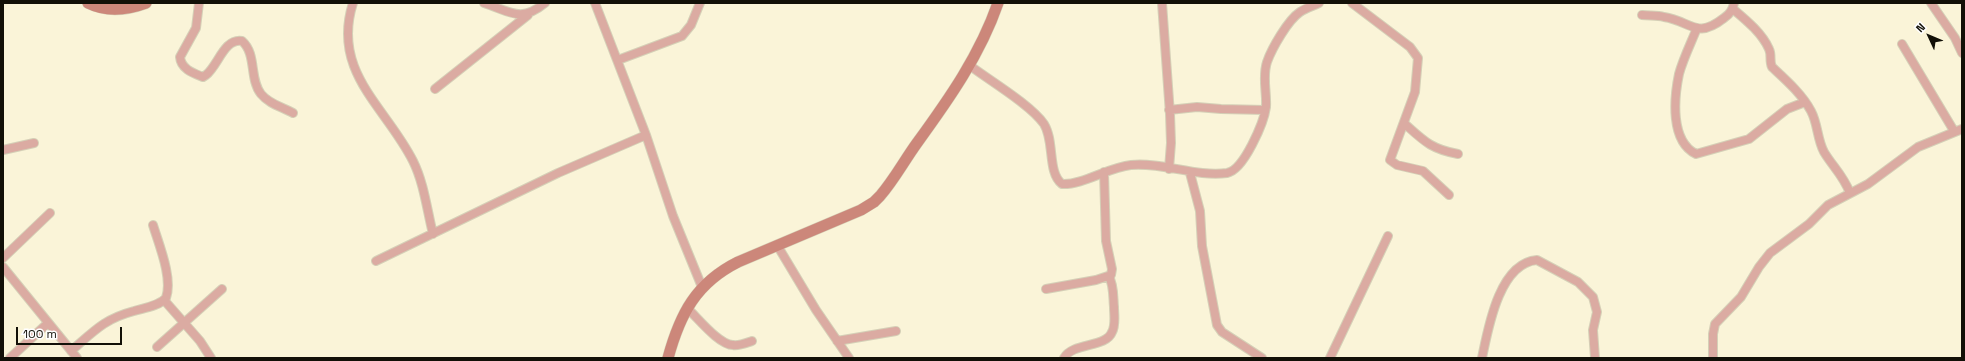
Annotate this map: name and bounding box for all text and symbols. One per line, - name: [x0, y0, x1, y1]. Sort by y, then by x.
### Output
- north arrow: [1909, 16, 1949, 56]
- text: N: [1913, 20, 1928, 35]
- scale bar: [18, 319, 124, 345]
- text: 100 m: [23, 326, 57, 342]

